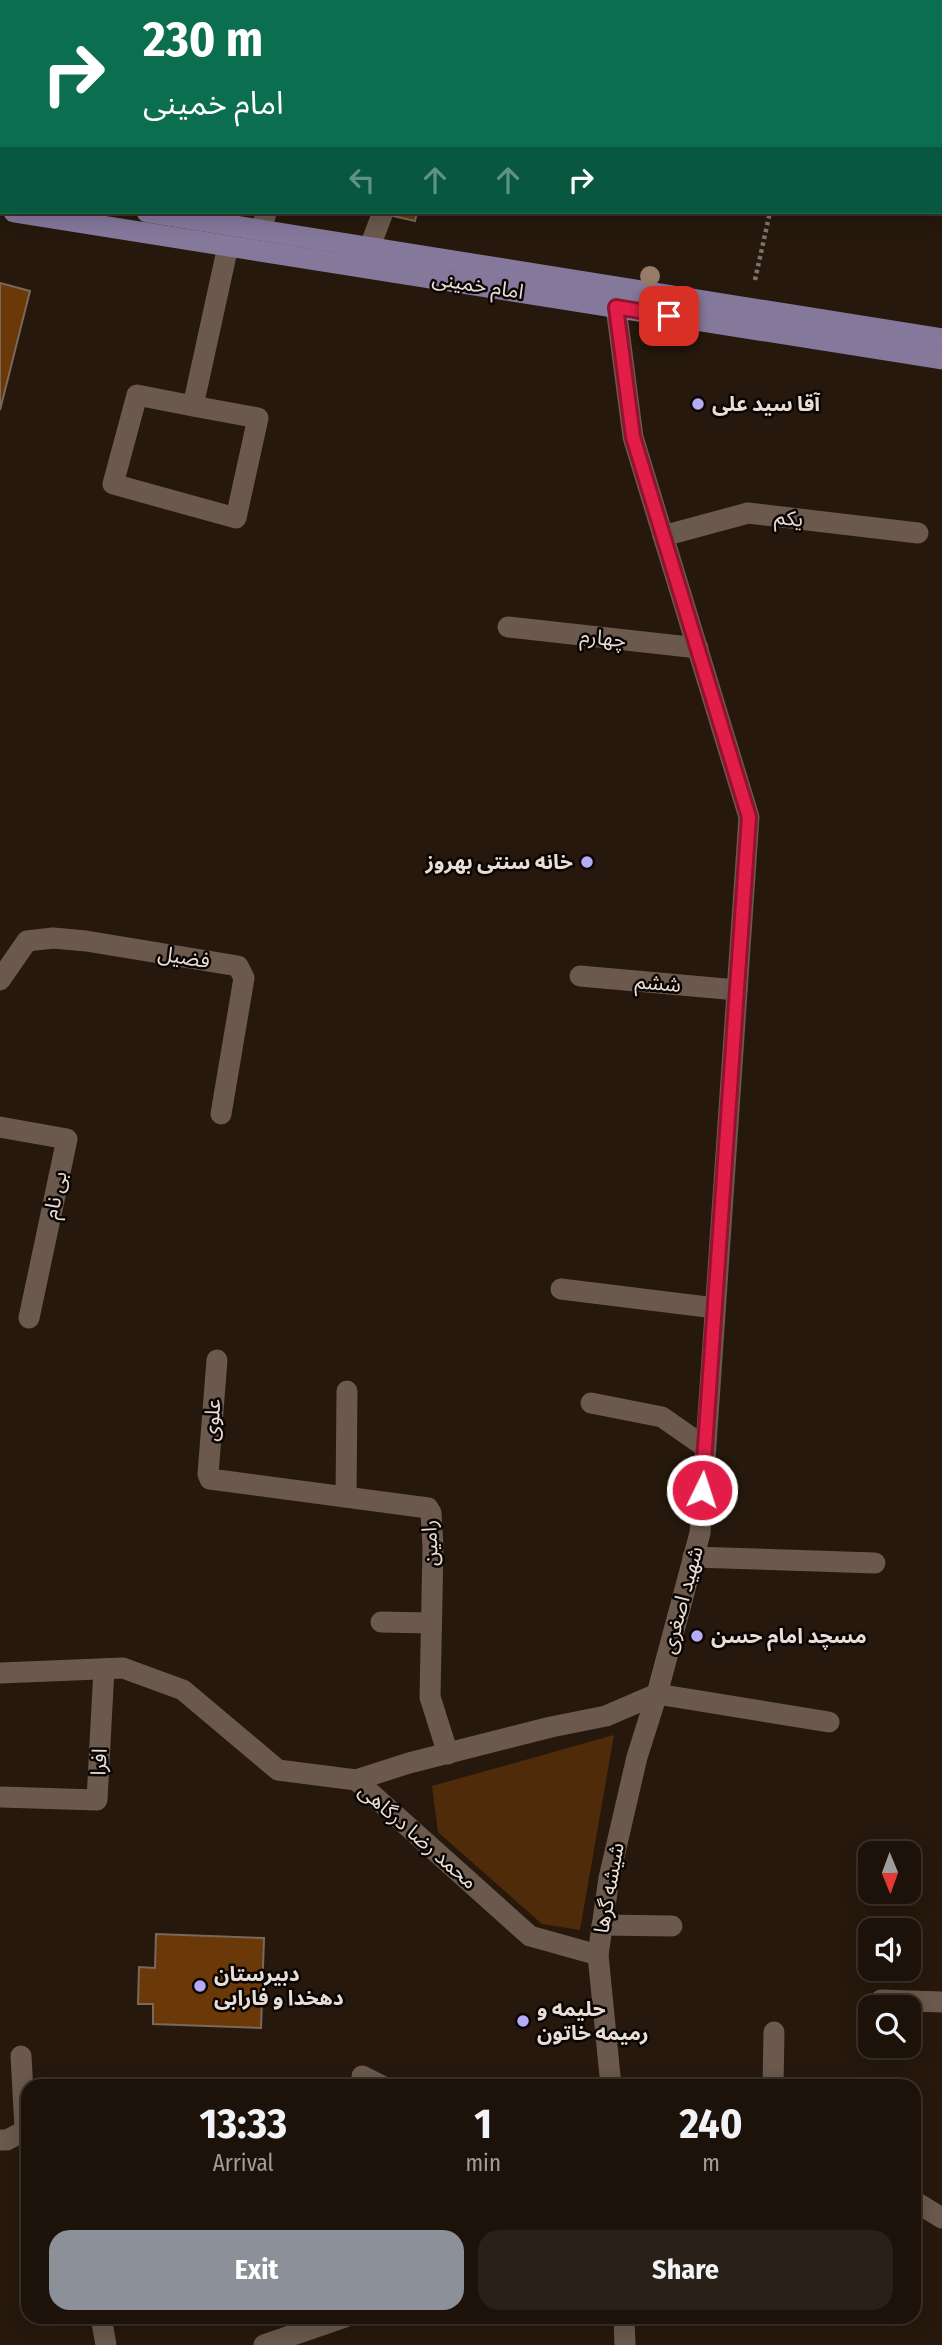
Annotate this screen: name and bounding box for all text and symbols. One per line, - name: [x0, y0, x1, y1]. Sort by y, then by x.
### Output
- text: 230 m: [143, 10, 263, 69]
- icon: right: [28, 28, 119, 119]
- text: امام خمینی: [143, 84, 284, 122]
- icon: left: [343, 161, 381, 199]
- icon: ahead: [416, 161, 454, 199]
- icon: ahead: [489, 161, 527, 199]
- icon: right: [562, 161, 600, 199]
- street label: امام خمینی: [430, 265, 526, 308]
- pin: [639, 286, 699, 346]
- icon: arrive: [650, 297, 688, 335]
- place label: آقا سید علی: [712, 391, 821, 417]
- marker: آقا سید علی: [690, 396, 706, 412]
- street label: یکم: [773, 503, 805, 535]
- street label: چهارم: [578, 623, 627, 656]
- place label: خانه سنتی بهروز: [424, 849, 573, 875]
- marker: خانه سنتی بهروز: [579, 854, 595, 870]
- street label: فضیل: [156, 940, 212, 974]
- street label: ششم: [634, 968, 682, 1000]
- street label: بی نام: [37, 1169, 76, 1222]
- street label: علوی: [198, 1398, 226, 1442]
- position arrow: [665, 1453, 739, 1527]
- street label: رامین: [416, 1519, 444, 1567]
- street label: شهید اصغری: [655, 1543, 709, 1657]
- place label: مسچد امام حسن: [711, 1623, 867, 1652]
- marker: مسچد امام حسن: [689, 1628, 705, 1644]
- street label: افرا: [85, 1748, 113, 1776]
- street label: محمد رضا درگاهی: [353, 1777, 483, 1895]
- street label: شیشه گرها: [588, 1841, 630, 1935]
- north arrow: [858, 1841, 920, 1904]
- map controls: [858, 1841, 921, 2058]
- button: sound: [858, 1918, 921, 1981]
- place label: دبیرستان دهخدا و فارابی: [214, 1961, 344, 2011]
- marker: دبیرستان دهخدا و فارابی: [192, 1978, 208, 1994]
- button: search: [858, 1995, 921, 2058]
- place label: حلیمه و رمیمه خاتون: [537, 1996, 649, 2046]
- marker: حلیمه و رمیمه خاتون: [515, 2013, 531, 2029]
- text: 13:33: [199, 2099, 287, 2149]
- text: 1: [474, 2099, 492, 2149]
- text: 240: [679, 2099, 743, 2149]
- text: Arrival: [213, 2149, 274, 2177]
- text: min: [465, 2149, 501, 2177]
- text: m: [702, 2149, 720, 2177]
- button: Exit: [49, 2230, 464, 2310]
- button: Share: [478, 2230, 893, 2310]

